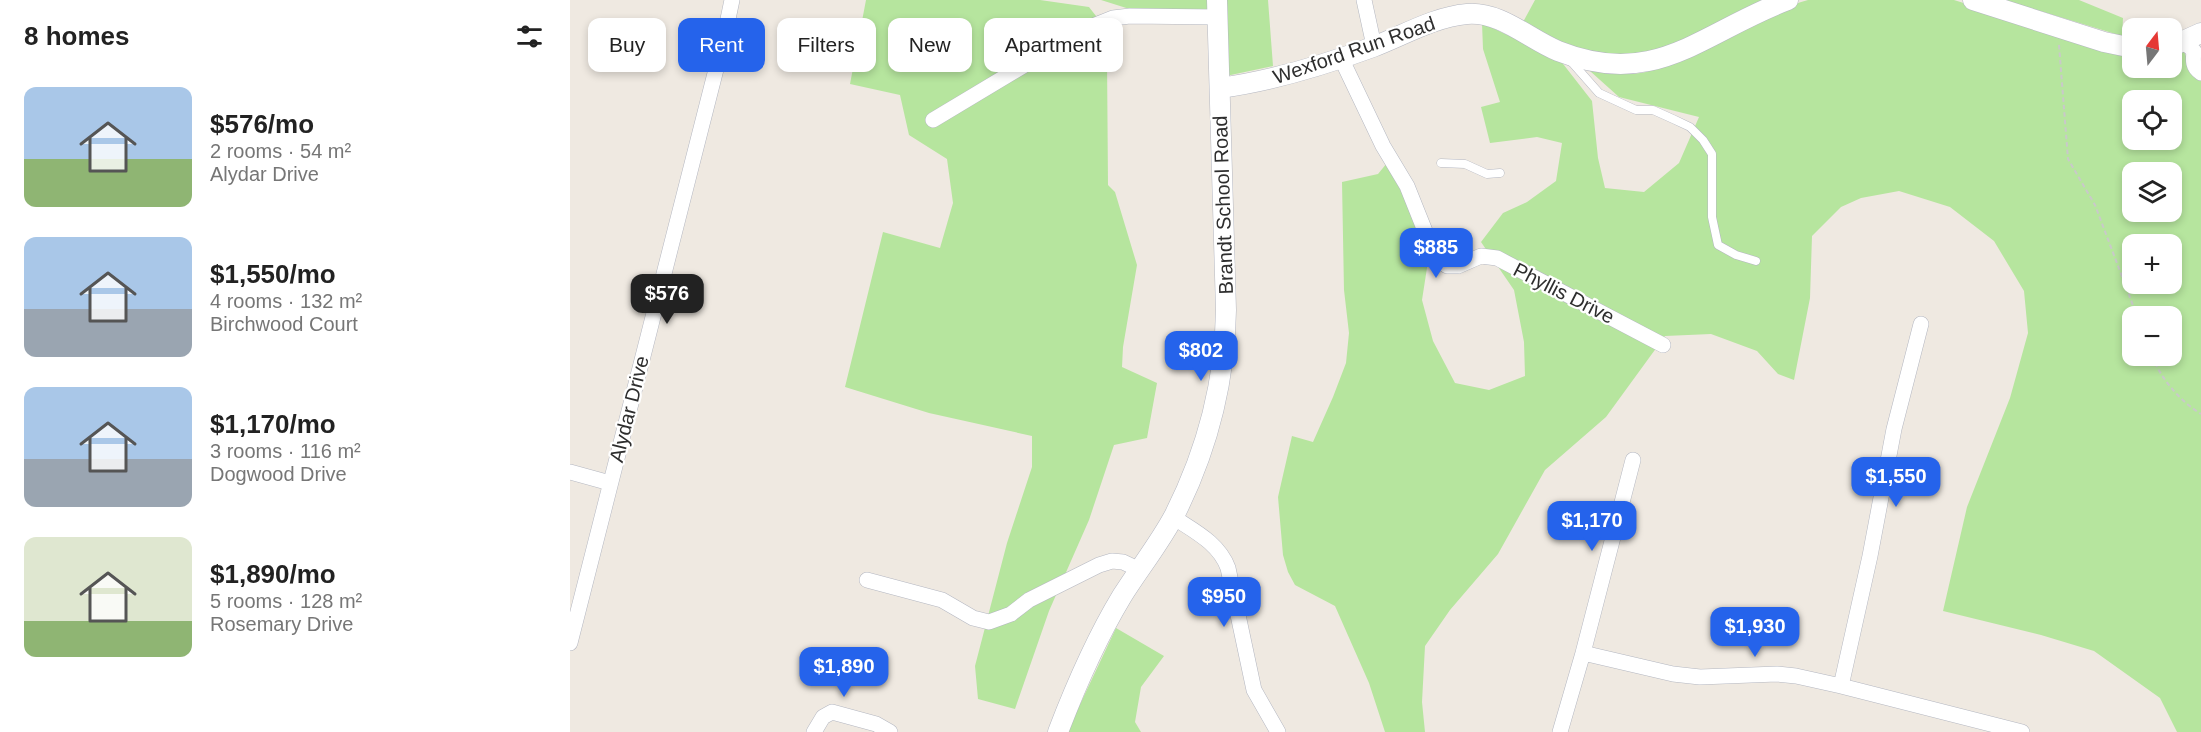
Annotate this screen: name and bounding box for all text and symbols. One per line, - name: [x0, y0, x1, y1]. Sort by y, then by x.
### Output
- street label: Wexford Run Road: [1270, 12, 1438, 88]
- chip: Buy: [588, 18, 666, 72]
- chip: Rent: [678, 18, 765, 72]
- chip: Filters: [777, 18, 876, 72]
- chip: New: [888, 18, 972, 72]
- chip: Apartment: [984, 18, 1123, 72]
- north arrow: [2122, 18, 2182, 78]
- map controls: [2122, 18, 2182, 366]
- icon: filters: [513, 20, 546, 53]
- text: 8 homes: [24, 21, 130, 51]
- button: locate: [2122, 90, 2182, 150]
- text: $576/mo: [210, 109, 314, 139]
- icon: home: [72, 111, 144, 183]
- street label: Brandt School Road: [1209, 115, 1237, 295]
- text: 2 rooms · 54 m²: [210, 140, 351, 162]
- button: layers: [2122, 162, 2182, 222]
- text: Alydar Drive: [210, 163, 319, 185]
- pin: $885: [1400, 228, 1472, 279]
- button: +: [2122, 234, 2182, 294]
- text: $885: [1414, 236, 1458, 258]
- street label: Phyllis Drive: [1510, 258, 1618, 328]
- text: $1,550/mo: [210, 259, 336, 289]
- icon: home: [72, 261, 144, 333]
- pin: $576: [631, 274, 703, 325]
- text: $576: [645, 282, 689, 304]
- text: 4 rooms · 132 m²: [210, 290, 362, 312]
- button: −: [2122, 306, 2182, 366]
- text: Birchwood Court: [210, 313, 358, 335]
- pin: $802: [1165, 331, 1237, 382]
- text: $802: [1179, 339, 1223, 361]
- street label: Alydar Drive: [605, 353, 653, 465]
- text: $1,170/mo: [210, 409, 336, 439]
- icon: home: [72, 411, 144, 483]
- text: 3 rooms · 116 m²: [210, 440, 361, 462]
- pin: $1,550: [1847, 457, 1945, 508]
- text: Dogwood Drive: [210, 463, 347, 485]
- text: $1,550: [1865, 465, 1927, 487]
- pin: $1,170: [1543, 501, 1641, 552]
- text: $1,170: [1561, 509, 1623, 531]
- text: $1,890/mo: [210, 559, 336, 589]
- icon: home: [72, 561, 144, 633]
- pin: $950: [1188, 577, 1260, 628]
- text: $950: [1202, 585, 1246, 607]
- text: 5 rooms · 128 m²: [210, 590, 362, 612]
- pin: $1,930: [1706, 607, 1804, 658]
- text: Rosemary Drive: [210, 613, 353, 635]
- text: $1,930: [1724, 615, 1786, 637]
- pin: $1,890: [795, 647, 893, 698]
- text: $1,890: [813, 655, 875, 677]

